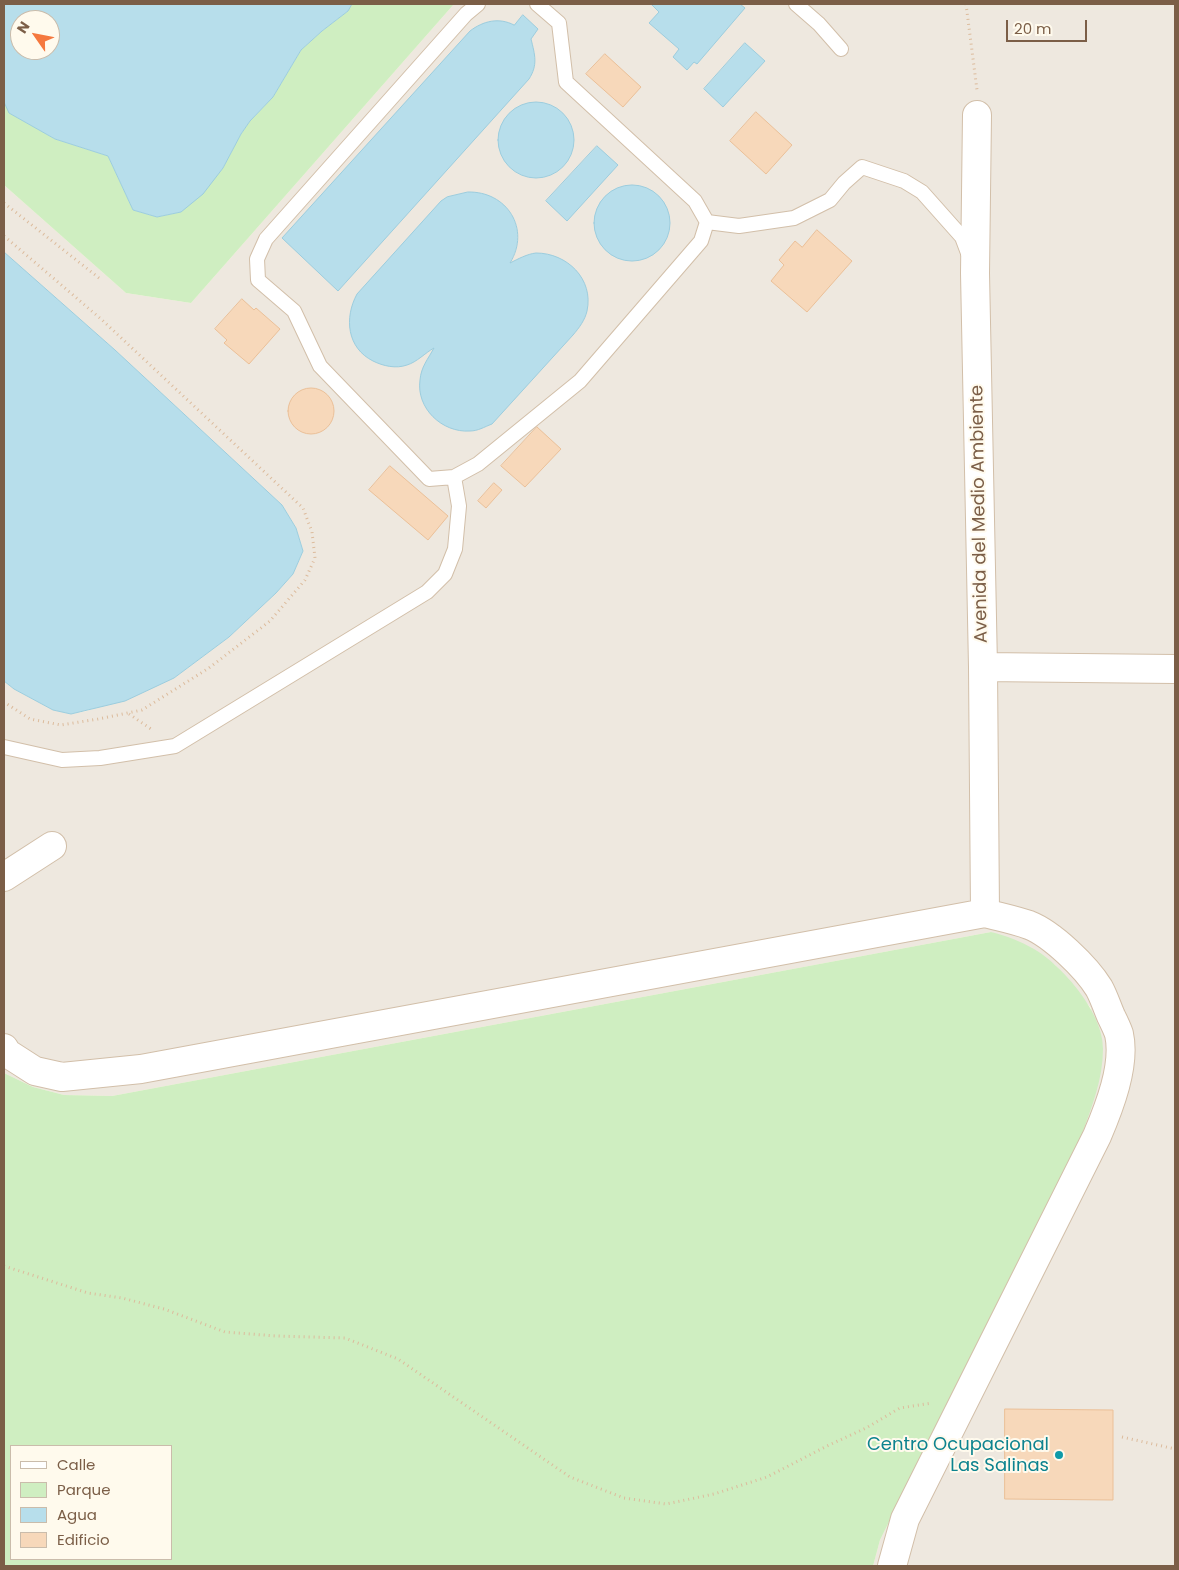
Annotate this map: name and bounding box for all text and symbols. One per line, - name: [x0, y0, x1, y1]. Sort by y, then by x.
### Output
- north arrow: [10, 10, 60, 60]
- scale bar: [1009, 10, 1090, 42]
- text: N: [12, 18, 35, 37]
- text: 20 m: [1014, 18, 1052, 39]
- street label: Avenida del Medio Ambiente: [967, 385, 993, 643]
- place label: Centro Ocupacional Las Salinas: [867, 1434, 1049, 1476]
- legend: [10, 1445, 172, 1560]
- marker: Centro Ocupacional Las Salinas: [1053, 1449, 1065, 1461]
- text: Calle: [57, 1454, 95, 1475]
- text: Parque: [57, 1479, 110, 1500]
- text: Agua: [57, 1504, 97, 1525]
- text: Edificio: [57, 1529, 110, 1550]

